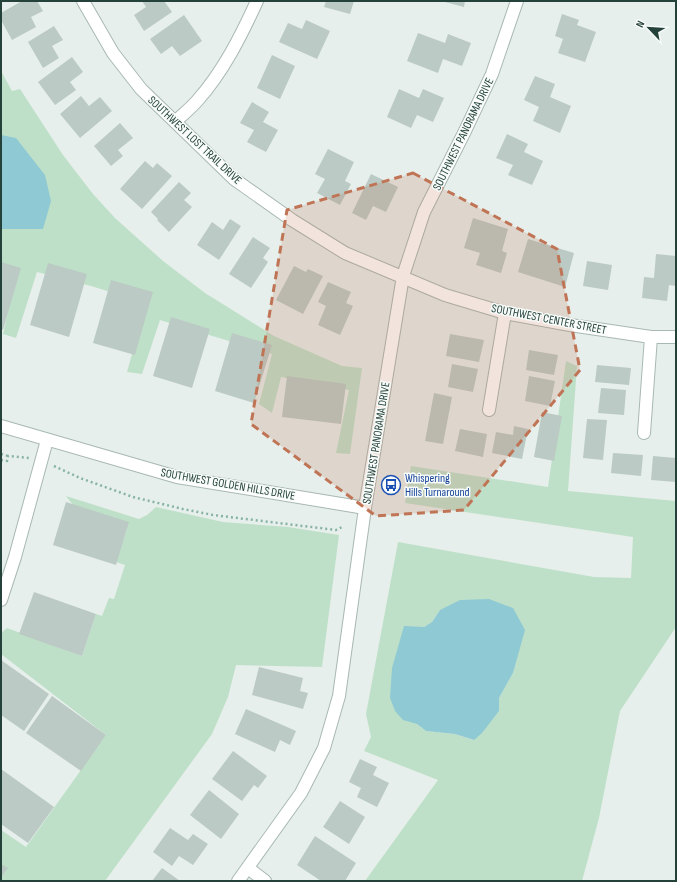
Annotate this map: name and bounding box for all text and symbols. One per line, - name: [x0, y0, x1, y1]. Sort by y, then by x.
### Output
- north arrow: [629, 8, 669, 48]
- text: N: [633, 18, 648, 29]
- street label: SOUTHWEST PANORAMA DRIVE: [430, 75, 497, 193]
- street label: SOUTHWEST LOST TRAIL DRIVE: [145, 93, 245, 188]
- street label: SOUTHWEST CENTER STREET: [490, 301, 608, 338]
- street label: SOUTHWEST PANORAMA DRIVE: [359, 381, 394, 505]
- street label: SOUTHWEST GOLDEN HILLS DRIVE: [159, 465, 296, 504]
- place label: Whispering Hills Turnaround: [405, 471, 470, 500]
- bus stop icon: Whispering Hills Turnaround: [380, 474, 402, 496]

